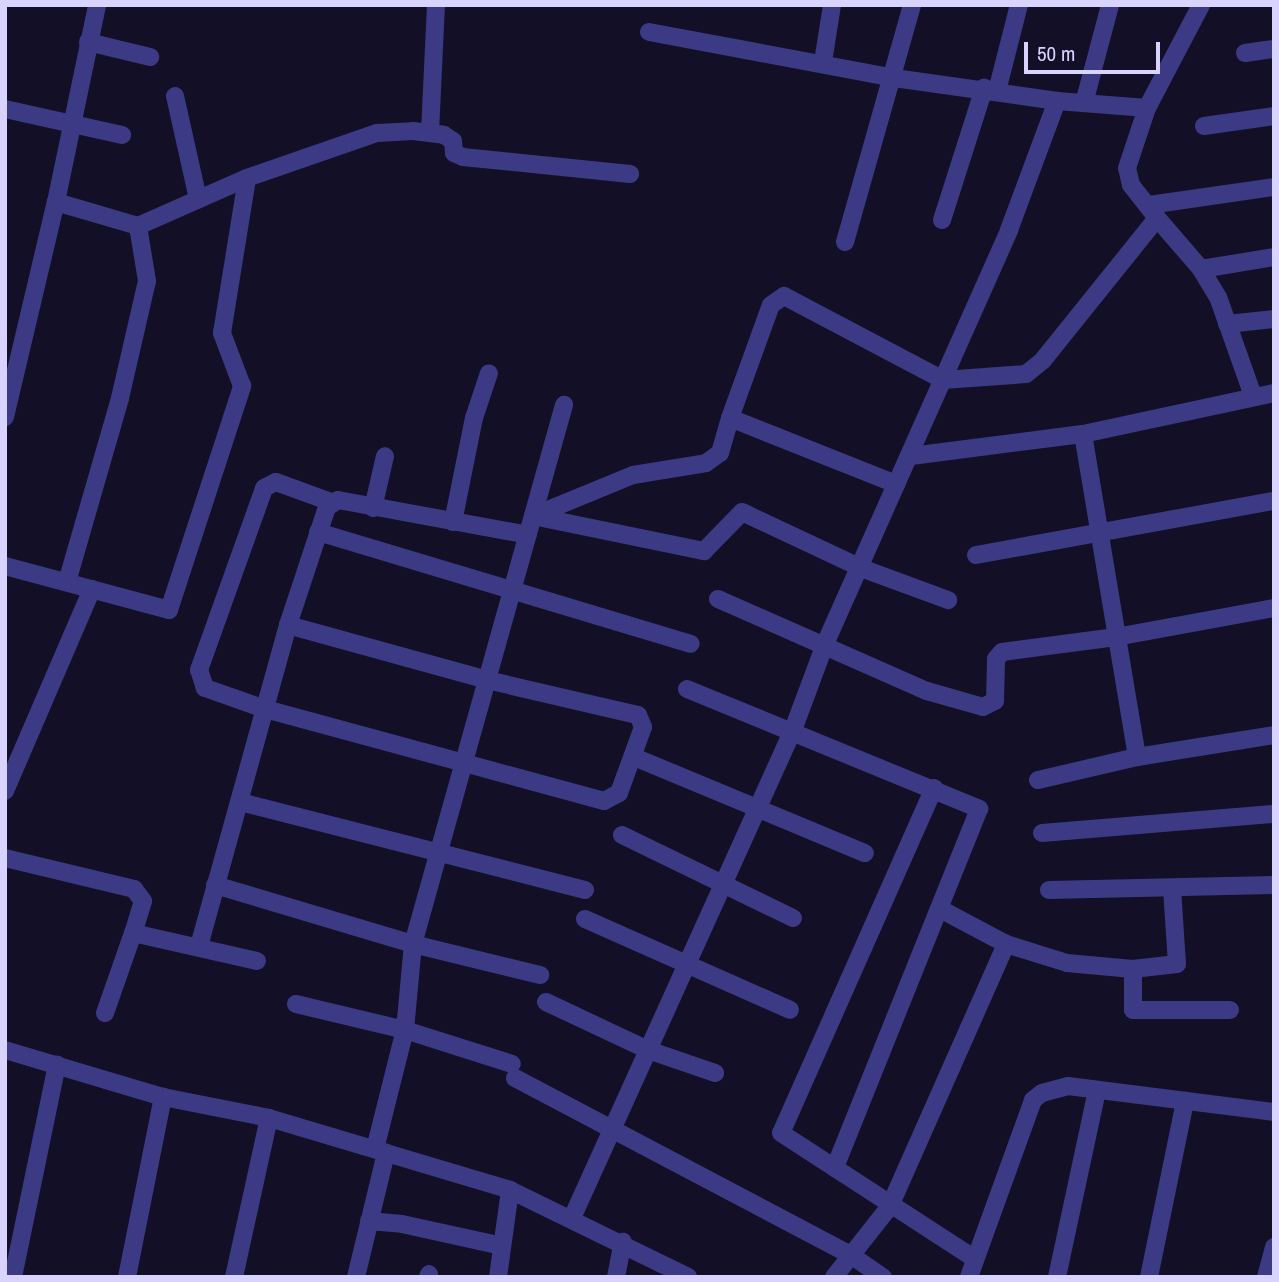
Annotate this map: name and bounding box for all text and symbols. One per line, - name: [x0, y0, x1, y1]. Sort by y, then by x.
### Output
- scale bar: [1027, 28, 1164, 72]
- text: 50 m: [1037, 39, 1075, 68]

